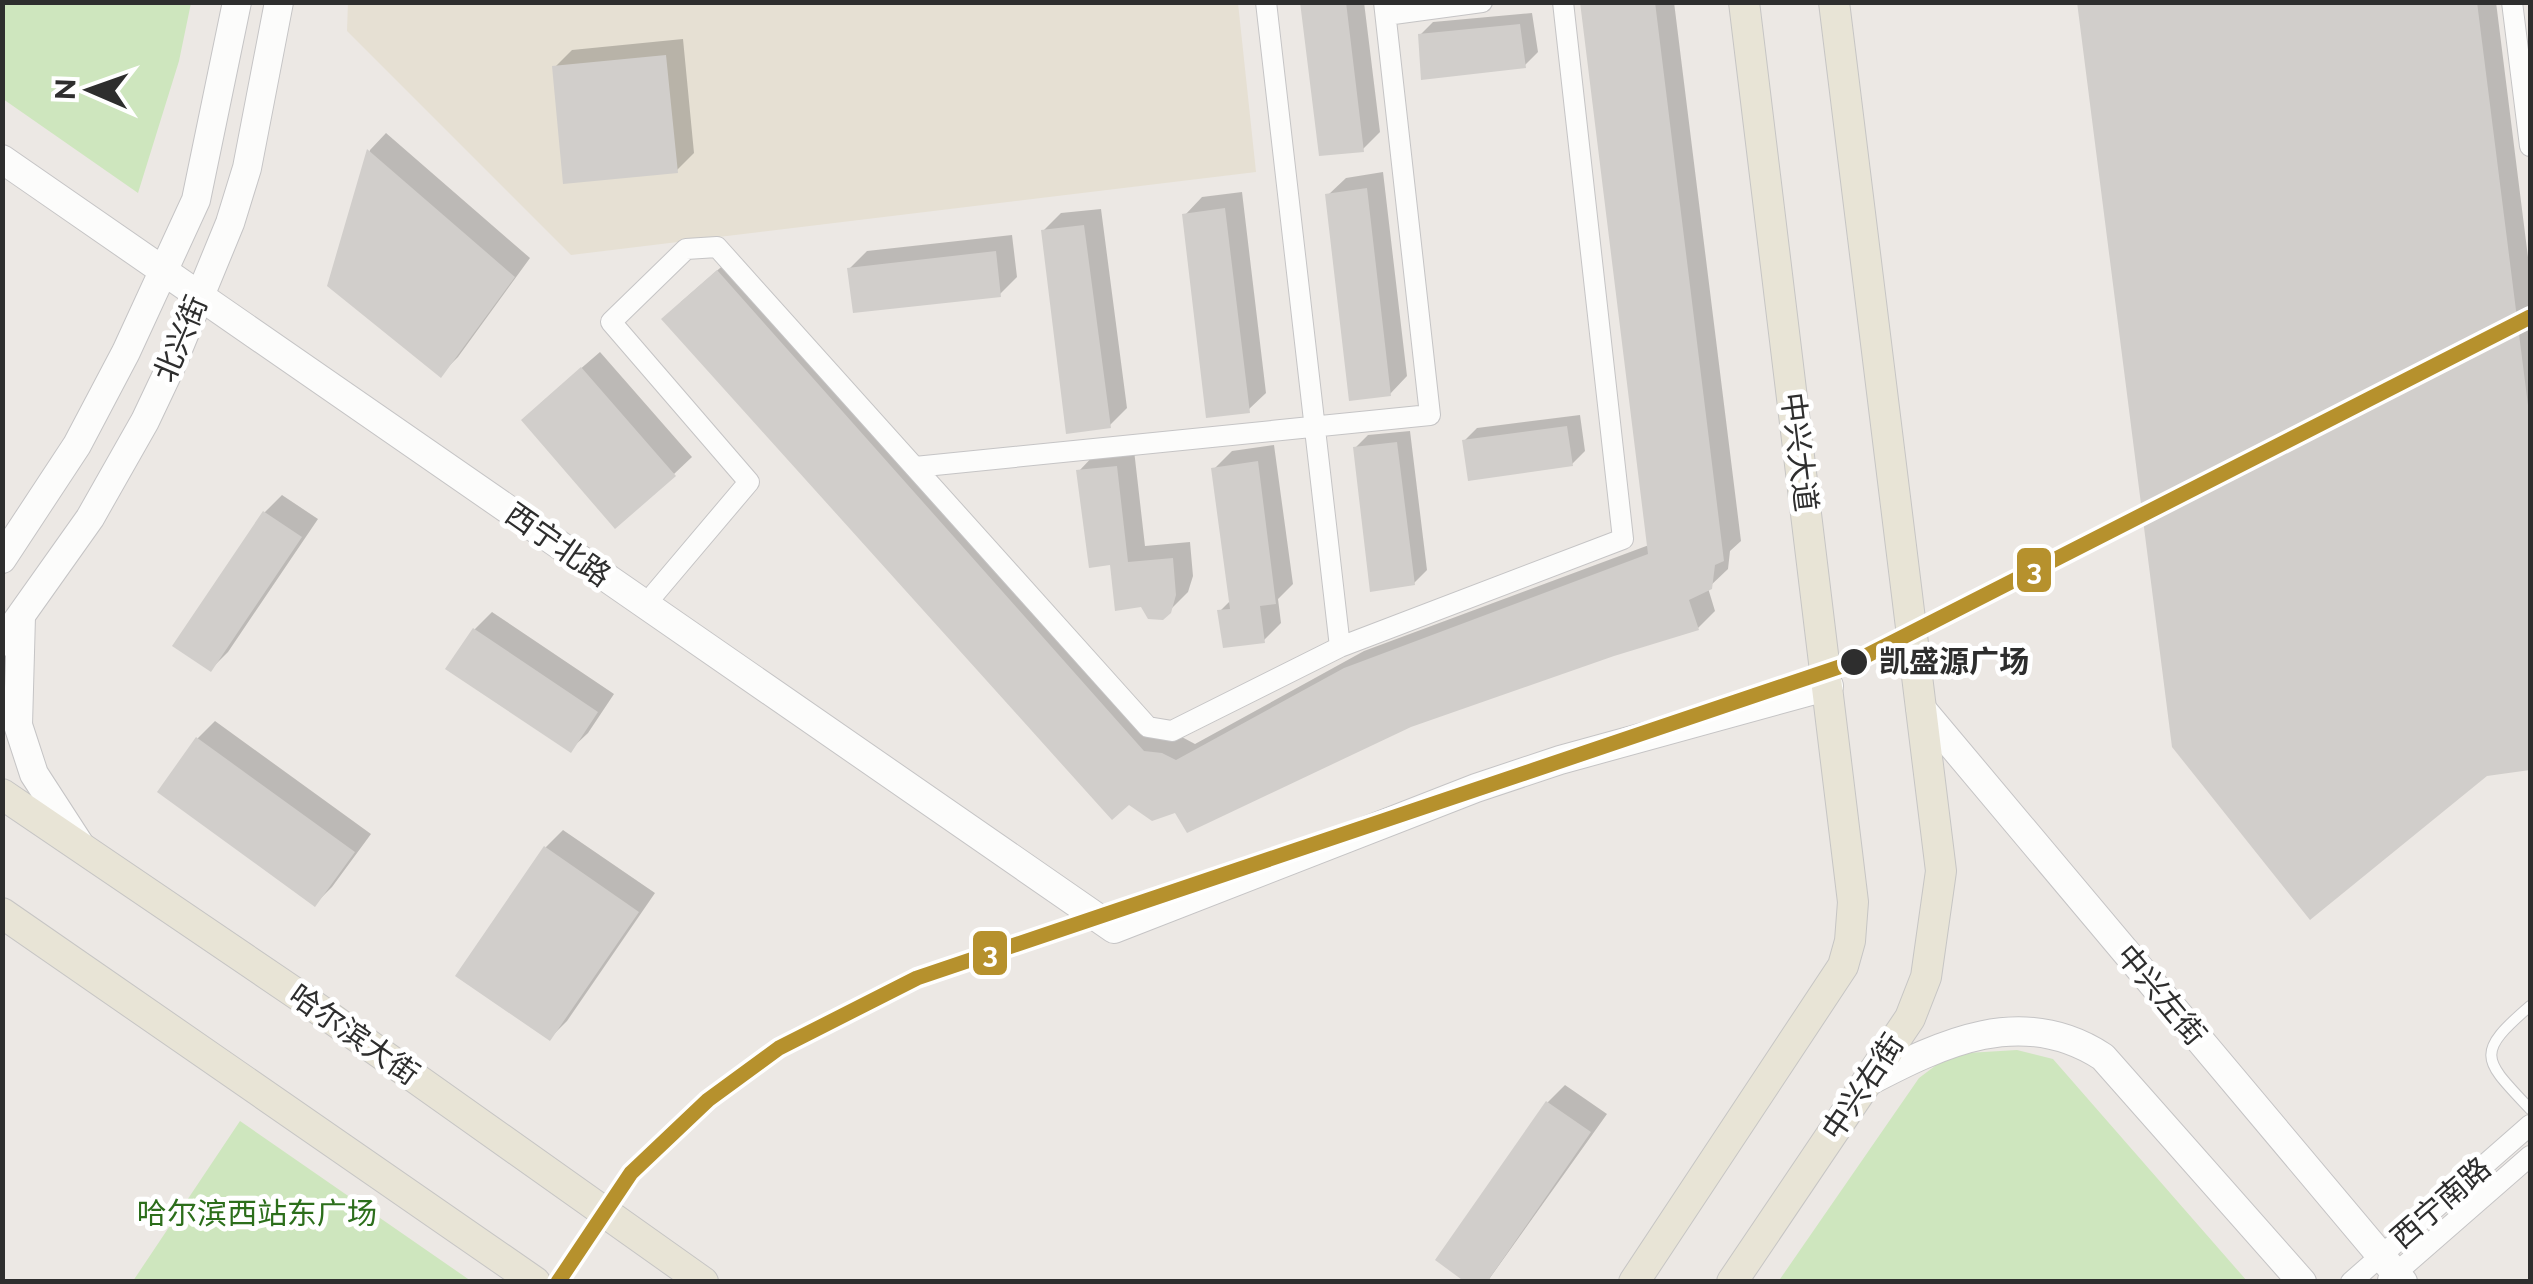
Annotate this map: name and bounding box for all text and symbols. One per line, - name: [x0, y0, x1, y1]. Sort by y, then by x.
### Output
- north arrow: [40, 40, 140, 140]
- text: N: [49, 78, 82, 100]
- street label: 北兴街: [147, 291, 214, 387]
- street label: 中兴大道: [1775, 390, 1824, 514]
- street label: 西宁北路: [499, 496, 617, 593]
- line badge: 3: [2015, 546, 2053, 594]
- text: 3: [2026, 554, 2042, 587]
- place label: 凯盛源广场: [1879, 644, 2029, 679]
- marker: 凯盛源广场: [1838, 646, 1870, 678]
- line badge: 3: [971, 929, 1009, 977]
- text: 3: [982, 937, 998, 970]
- street label: 中兴左街: [2109, 937, 2213, 1052]
- street label: 哈尔滨大街: [283, 977, 426, 1092]
- street label: 中兴右街: [1815, 1027, 1911, 1146]
- street label: 西宁南路: [2384, 1150, 2497, 1255]
- park label: 哈尔滨西站东广场: [137, 1196, 377, 1231]

